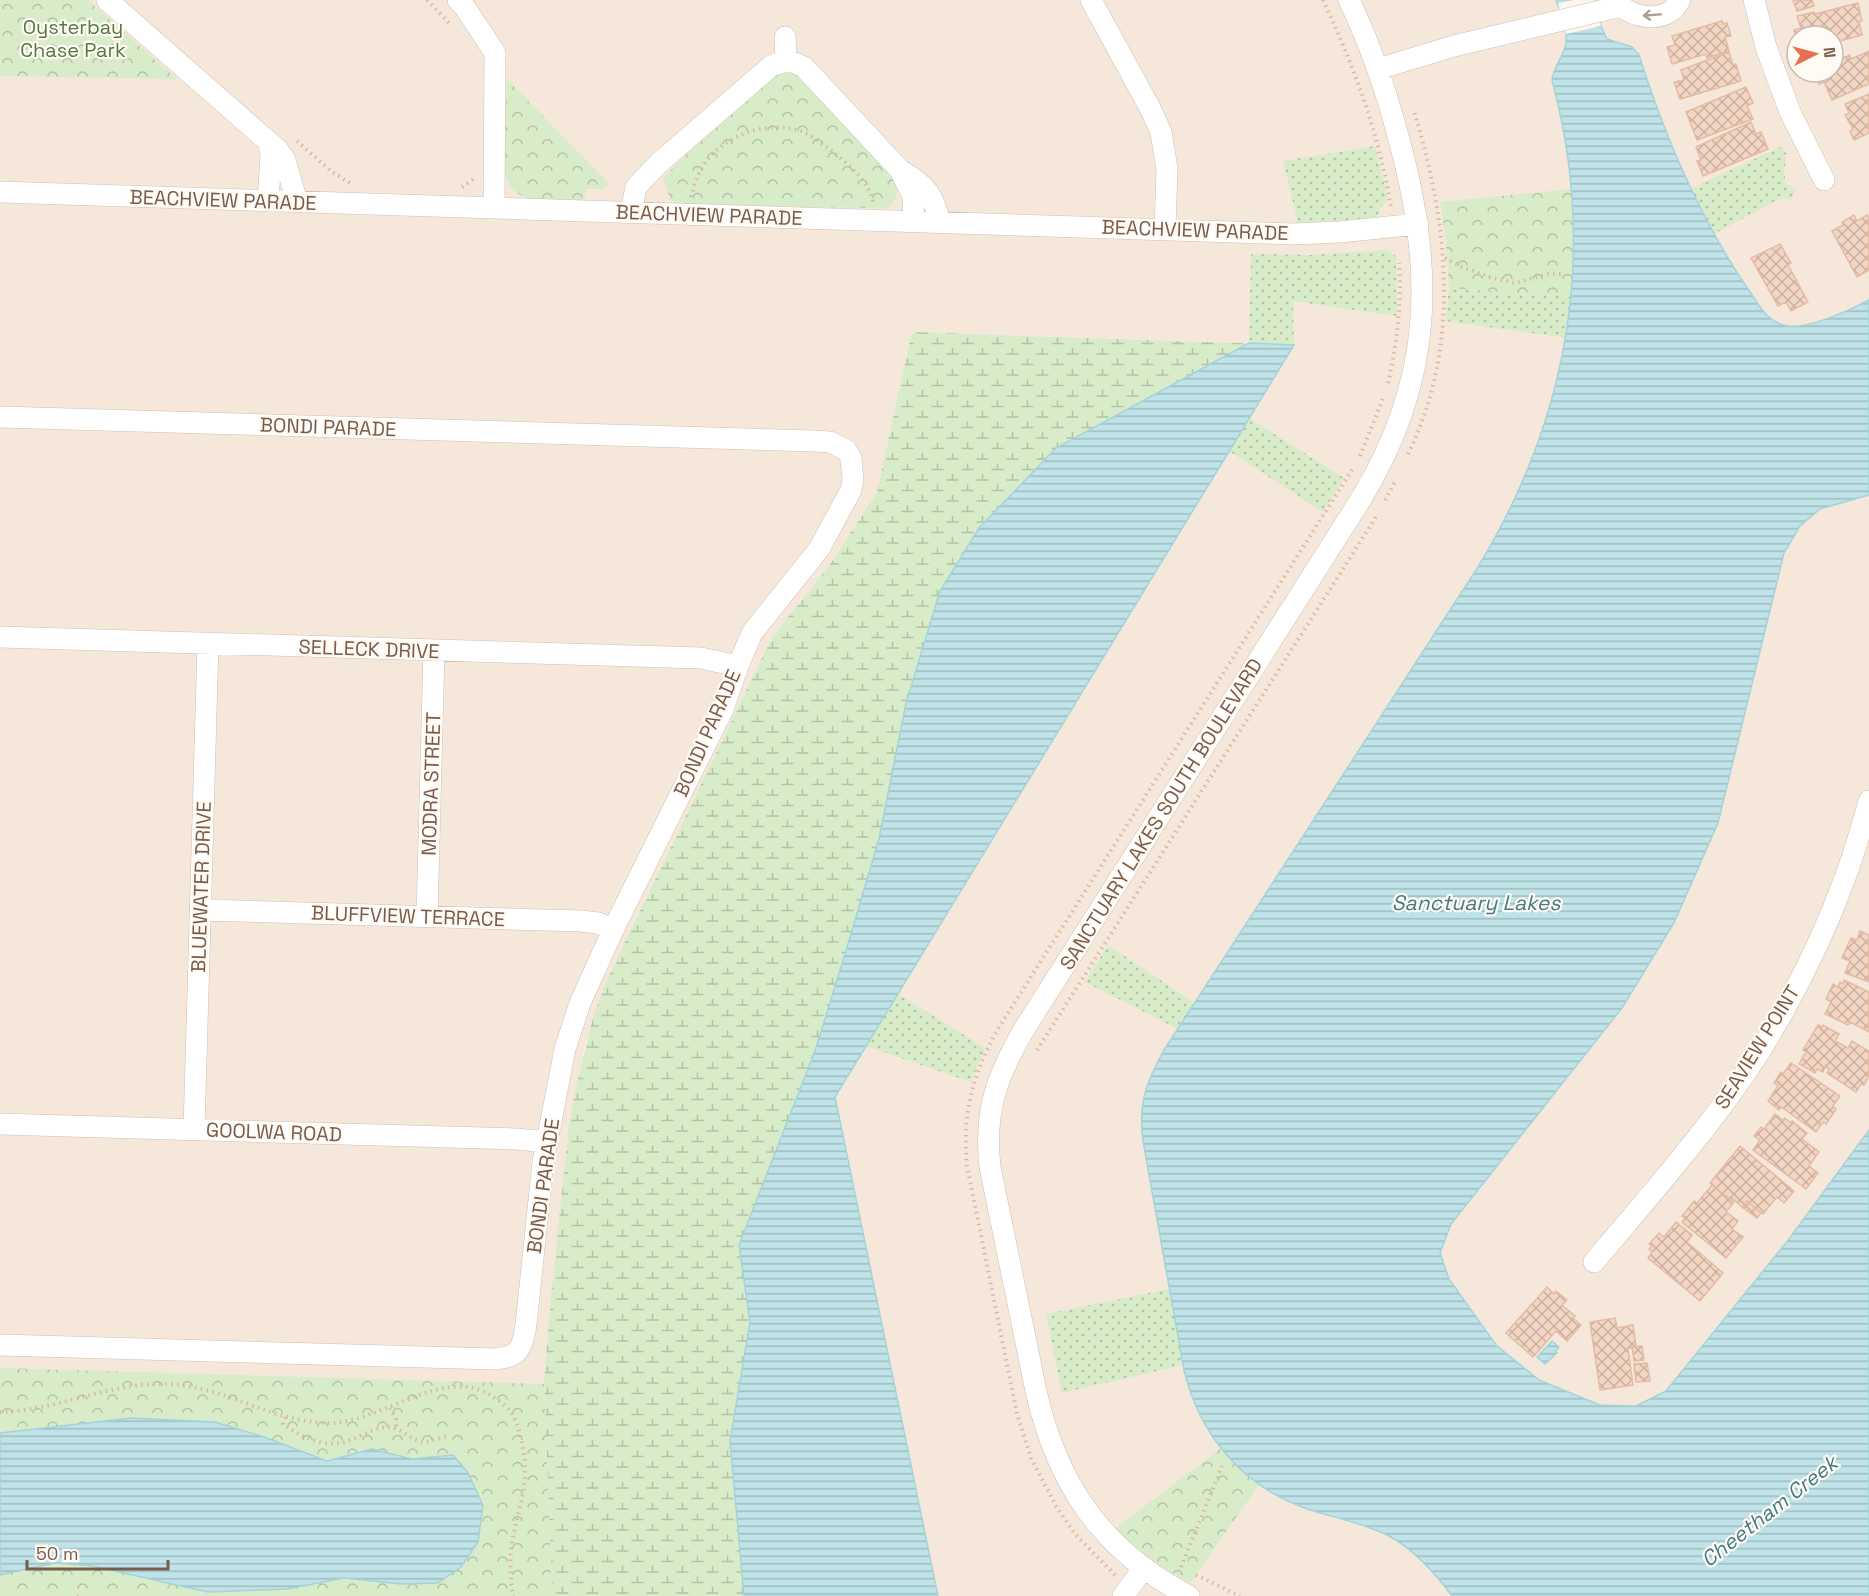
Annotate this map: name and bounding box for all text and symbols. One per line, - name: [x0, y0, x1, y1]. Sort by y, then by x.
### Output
- one-way arrow: [1643, 10, 1662, 21]
- park label: Oysterbay Chase Park: [20, 14, 126, 63]
- north arrow: [1785, 24, 1845, 84]
- text: N: [1818, 46, 1840, 59]
- street label: BEACHVIEW PARADE: [129, 184, 317, 216]
- street label: BEACHVIEW PARADE: [615, 199, 803, 231]
- street label: BEACHVIEW PARADE: [1101, 214, 1289, 246]
- street label: BONDI PARADE: [259, 412, 397, 442]
- street label: SELLECK DRIVE: [298, 634, 440, 664]
- street label: SANCTUARY LAKES SOUTH BOULEVARD: [1054, 653, 1268, 975]
- street label: BONDI PARADE: [667, 665, 747, 801]
- street label: MODRA STREET: [415, 711, 447, 856]
- street label: BLUEWATER DRIVE: [185, 801, 217, 973]
- water label: Sanctuary Lakes: [1392, 889, 1561, 916]
- street label: BLUFFVIEW TERRACE: [311, 900, 505, 932]
- street label: SEAVIEW POINT: [1709, 980, 1806, 1114]
- street label: GOOLWA ROAD: [205, 1117, 343, 1147]
- street label: BONDI PARADE: [521, 1117, 565, 1255]
- water label: Cheetham Creek: [1695, 1448, 1845, 1573]
- scale bar: [27, 1533, 168, 1571]
- text: 50 m: [36, 1542, 78, 1565]

